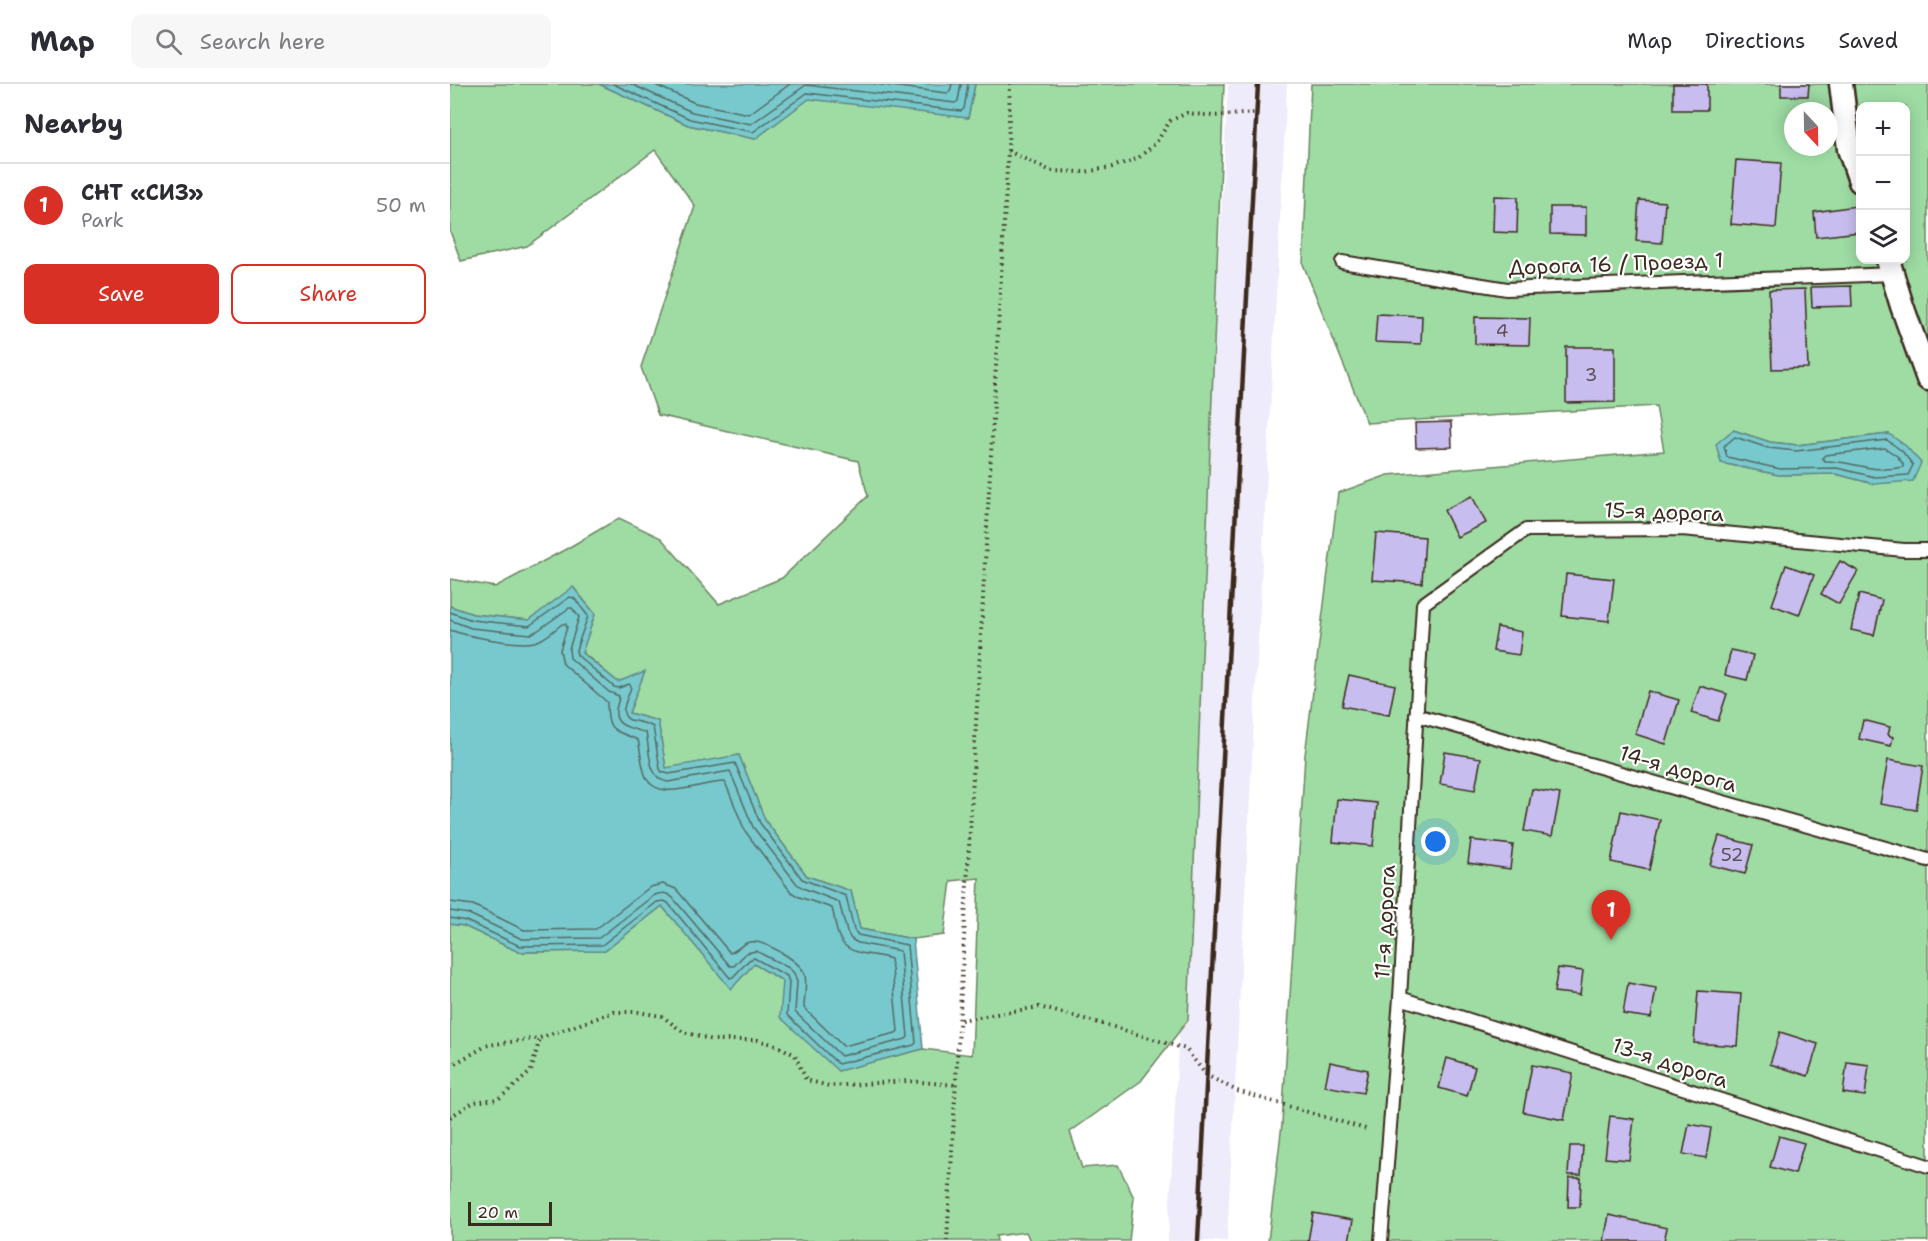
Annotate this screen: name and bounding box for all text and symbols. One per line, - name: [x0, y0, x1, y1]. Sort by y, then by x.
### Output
- search box: [131, 14, 551, 68]
- text: Map: [30, 22, 95, 60]
- icon: search: [152, 25, 185, 58]
- text: Search here: [200, 27, 325, 56]
- text: Map: [1627, 27, 1672, 55]
- text: Directions: [1705, 27, 1805, 55]
- text: Saved: [1838, 27, 1898, 55]
- north arrow: [1784, 102, 1838, 156]
- map controls: [1856, 102, 1910, 264]
- button: +: [1856, 102, 1910, 156]
- text: Nearby: [24, 106, 123, 141]
- button: −: [1856, 156, 1910, 210]
- text: СНТ «СИЗ»: [81, 178, 203, 207]
- text: 1: [39, 192, 48, 218]
- text: 50 m: [376, 192, 426, 218]
- text: Park: [81, 207, 124, 233]
- button: layers: [1856, 210, 1910, 264]
- street label: Дорога 16 / Проезд 1: [1508, 246, 1724, 282]
- button: Save: [24, 264, 219, 324]
- button: Share: [231, 264, 426, 324]
- house number: 4: [1496, 319, 1508, 343]
- house number: 3: [1585, 363, 1597, 387]
- street label: 15-я дорога: [1604, 496, 1724, 528]
- street label: 14-я дорога: [1616, 739, 1740, 799]
- your location: [1421, 827, 1450, 856]
- house number: 52: [1721, 843, 1743, 867]
- street label: 11-я дорога: [1368, 864, 1402, 980]
- pin: 1: [1592, 890, 1630, 940]
- street label: 13-я дорога: [1608, 1031, 1732, 1095]
- scale bar: [468, 1199, 552, 1226]
- text: 20 m: [477, 1202, 518, 1223]

